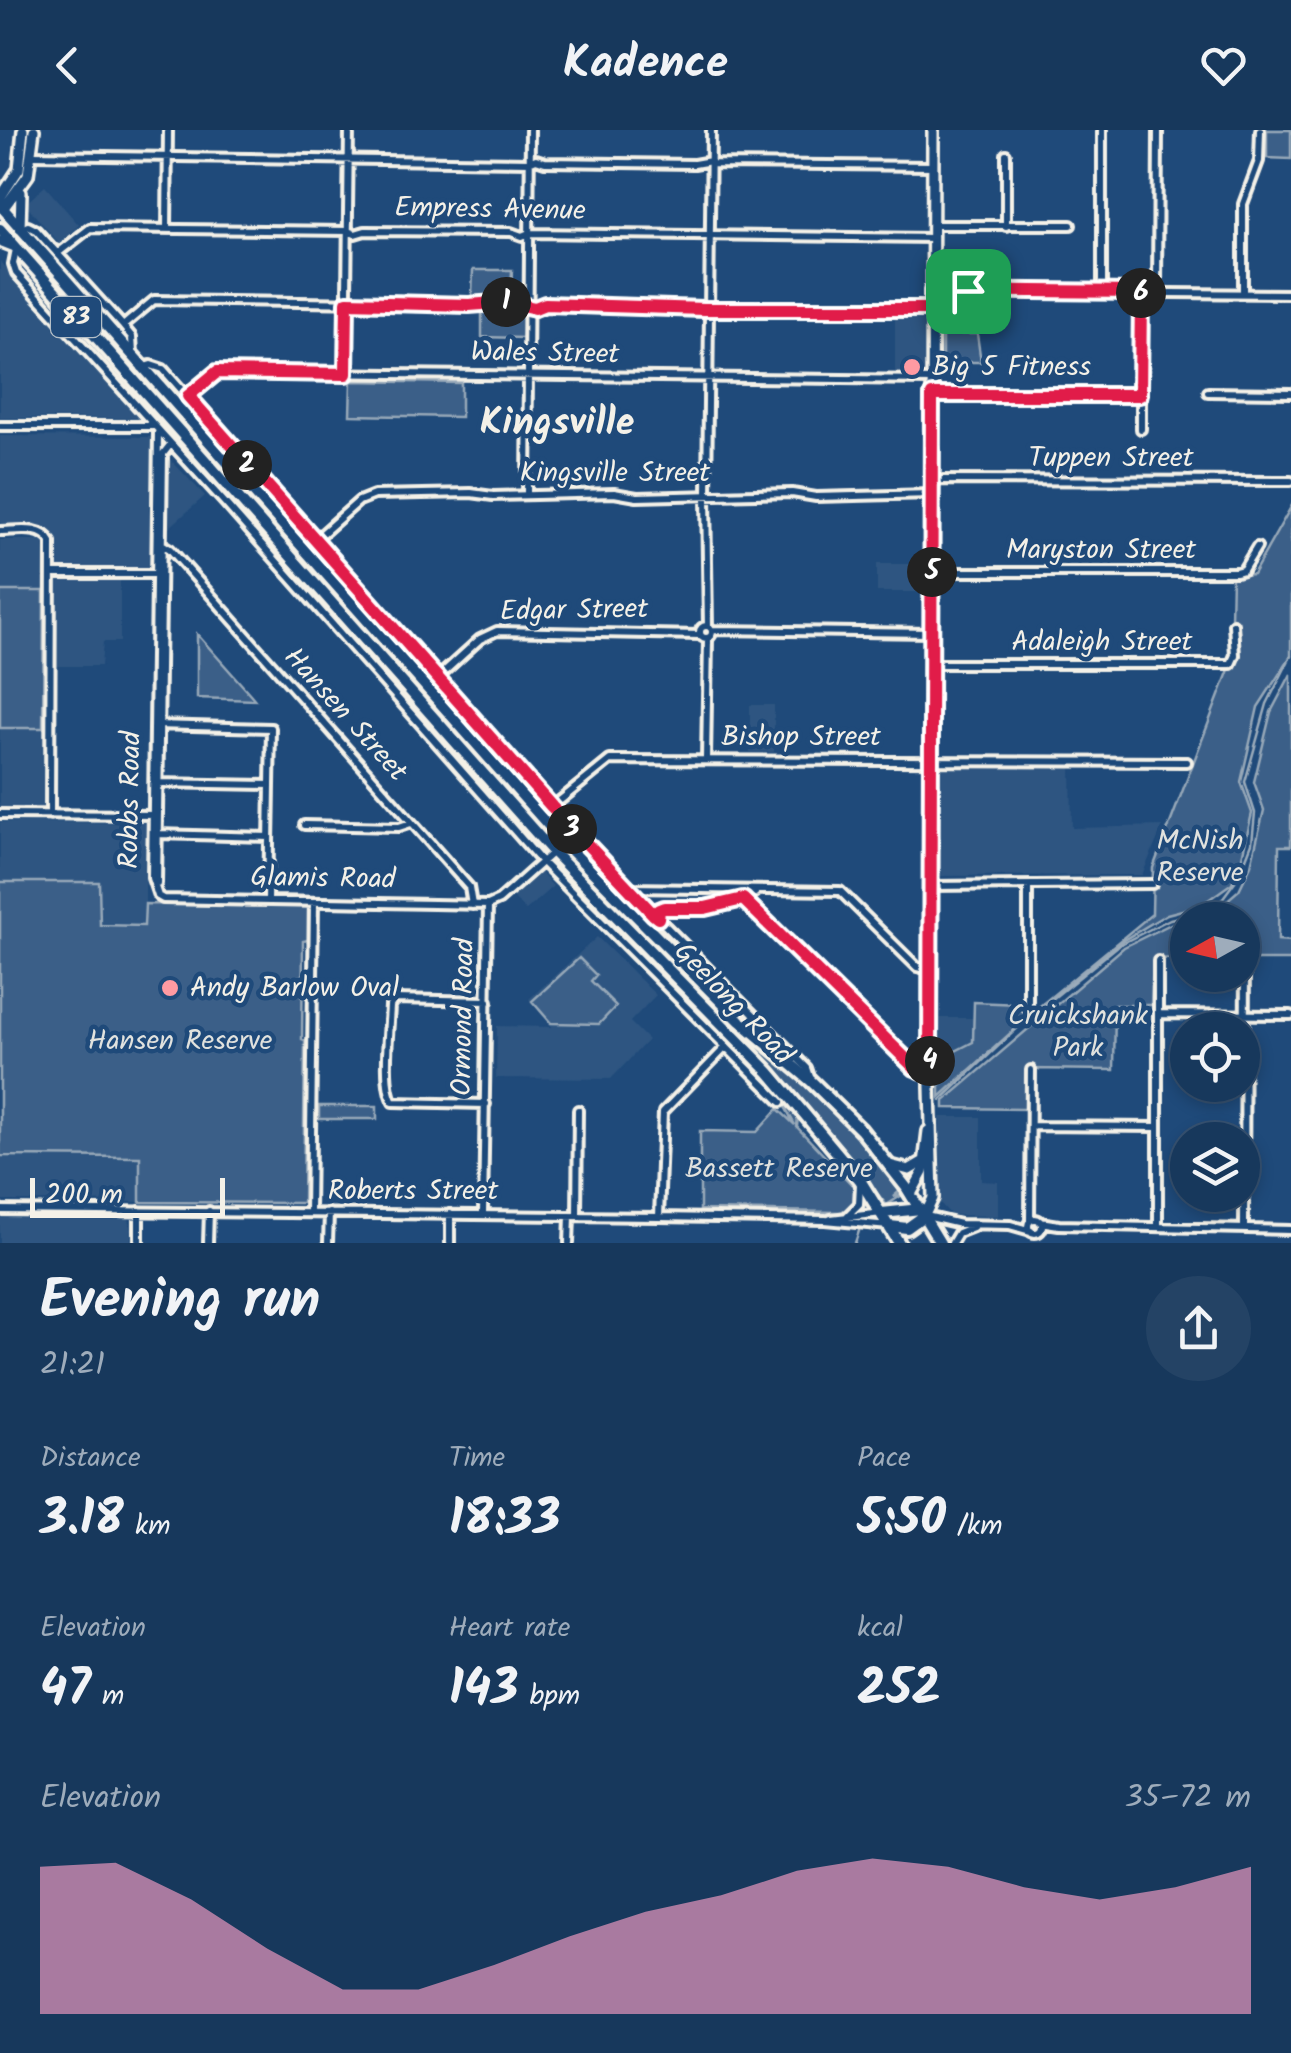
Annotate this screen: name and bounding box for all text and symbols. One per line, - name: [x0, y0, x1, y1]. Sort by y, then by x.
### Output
- text: Kadence: [563, 29, 728, 101]
- icon: back: [40, 38, 95, 93]
- icon: heart: [1196, 38, 1251, 93]
- street label: Empress Avenue: [394, 186, 586, 234]
- pin: [926, 249, 1011, 334]
- icon: arrive: [941, 264, 996, 319]
- pin: 6: [1116, 268, 1166, 318]
- text: 6: [1133, 270, 1149, 315]
- pin: 1: [481, 277, 531, 327]
- text: 1: [502, 279, 510, 324]
- road number: 83: [51, 297, 101, 337]
- street label: Wales Street: [470, 330, 621, 378]
- place label: Big 5 Fitness: [932, 345, 1091, 390]
- marker: Big 5 Fitness: [901, 356, 923, 378]
- district label: Kingsville: [480, 394, 634, 454]
- street label: Tuppen Street: [1029, 436, 1195, 481]
- pin: 2: [222, 440, 272, 490]
- text: 2: [239, 442, 255, 487]
- street label: Kingsville Street: [520, 451, 711, 496]
- street label: Maryston Street: [1006, 528, 1197, 573]
- pin: 5: [907, 547, 957, 597]
- text: 5: [925, 549, 939, 594]
- street label: Edgar Street: [499, 587, 650, 635]
- street label: Adaleigh Street: [1012, 620, 1194, 665]
- street label: Hansen Street: [272, 637, 419, 794]
- street label: Bishop Street: [721, 715, 882, 760]
- street label: Robbs Road: [107, 730, 155, 869]
- pin: 3: [547, 804, 597, 854]
- text: 3: [564, 806, 580, 851]
- park label: McNish Reserve: [1156, 819, 1244, 896]
- street label: Glamis Road: [250, 855, 397, 903]
- north arrow: [1170, 902, 1260, 992]
- map controls: [1170, 902, 1260, 1212]
- street label: Geelong Road: [662, 932, 805, 1077]
- street label: Ormond Road: [440, 937, 488, 1096]
- place label: Andy Barlow Oval: [190, 966, 399, 1011]
- marker: Andy Barlow Oval: [159, 977, 181, 999]
- park label: Cruickshank Park: [1008, 994, 1149, 1071]
- button: locate: [1170, 1012, 1260, 1102]
- park label: Hansen Reserve: [88, 1019, 273, 1064]
- pin: 4: [905, 1036, 955, 1086]
- text: 4: [922, 1038, 938, 1083]
- button: layers: [1170, 1122, 1260, 1212]
- park label: Bassett Reserve: [685, 1147, 873, 1192]
- street label: Roberts Street: [328, 1169, 499, 1214]
- scale bar: [30, 1173, 225, 1218]
- text: 200 m: [45, 1173, 123, 1218]
- text: Evening run: [40, 1259, 320, 1346]
- button: share: [1146, 1276, 1251, 1381]
- text: 21:21: [40, 1340, 105, 1391]
- text: Distance: [40, 1436, 141, 1481]
- text: Time: [449, 1436, 505, 1481]
- text: Pace: [857, 1436, 911, 1481]
- text: 3.18: [40, 1481, 124, 1561]
- text: 18:33: [449, 1481, 560, 1561]
- text: 5:50: [857, 1481, 946, 1561]
- text: km: [124, 1504, 170, 1549]
- text: /km: [946, 1504, 1002, 1549]
- text: Elevation: [40, 1606, 146, 1651]
- text: Heart rate: [449, 1606, 570, 1651]
- text: kcal: [857, 1606, 903, 1651]
- text: 47: [40, 1651, 91, 1731]
- text: 143: [449, 1651, 518, 1731]
- text: 252: [857, 1651, 941, 1731]
- text: m: [91, 1674, 124, 1719]
- text: bpm: [518, 1674, 580, 1719]
- text: Elevation: [40, 1773, 161, 1824]
- text: 35–72 m: [1124, 1773, 1251, 1824]

